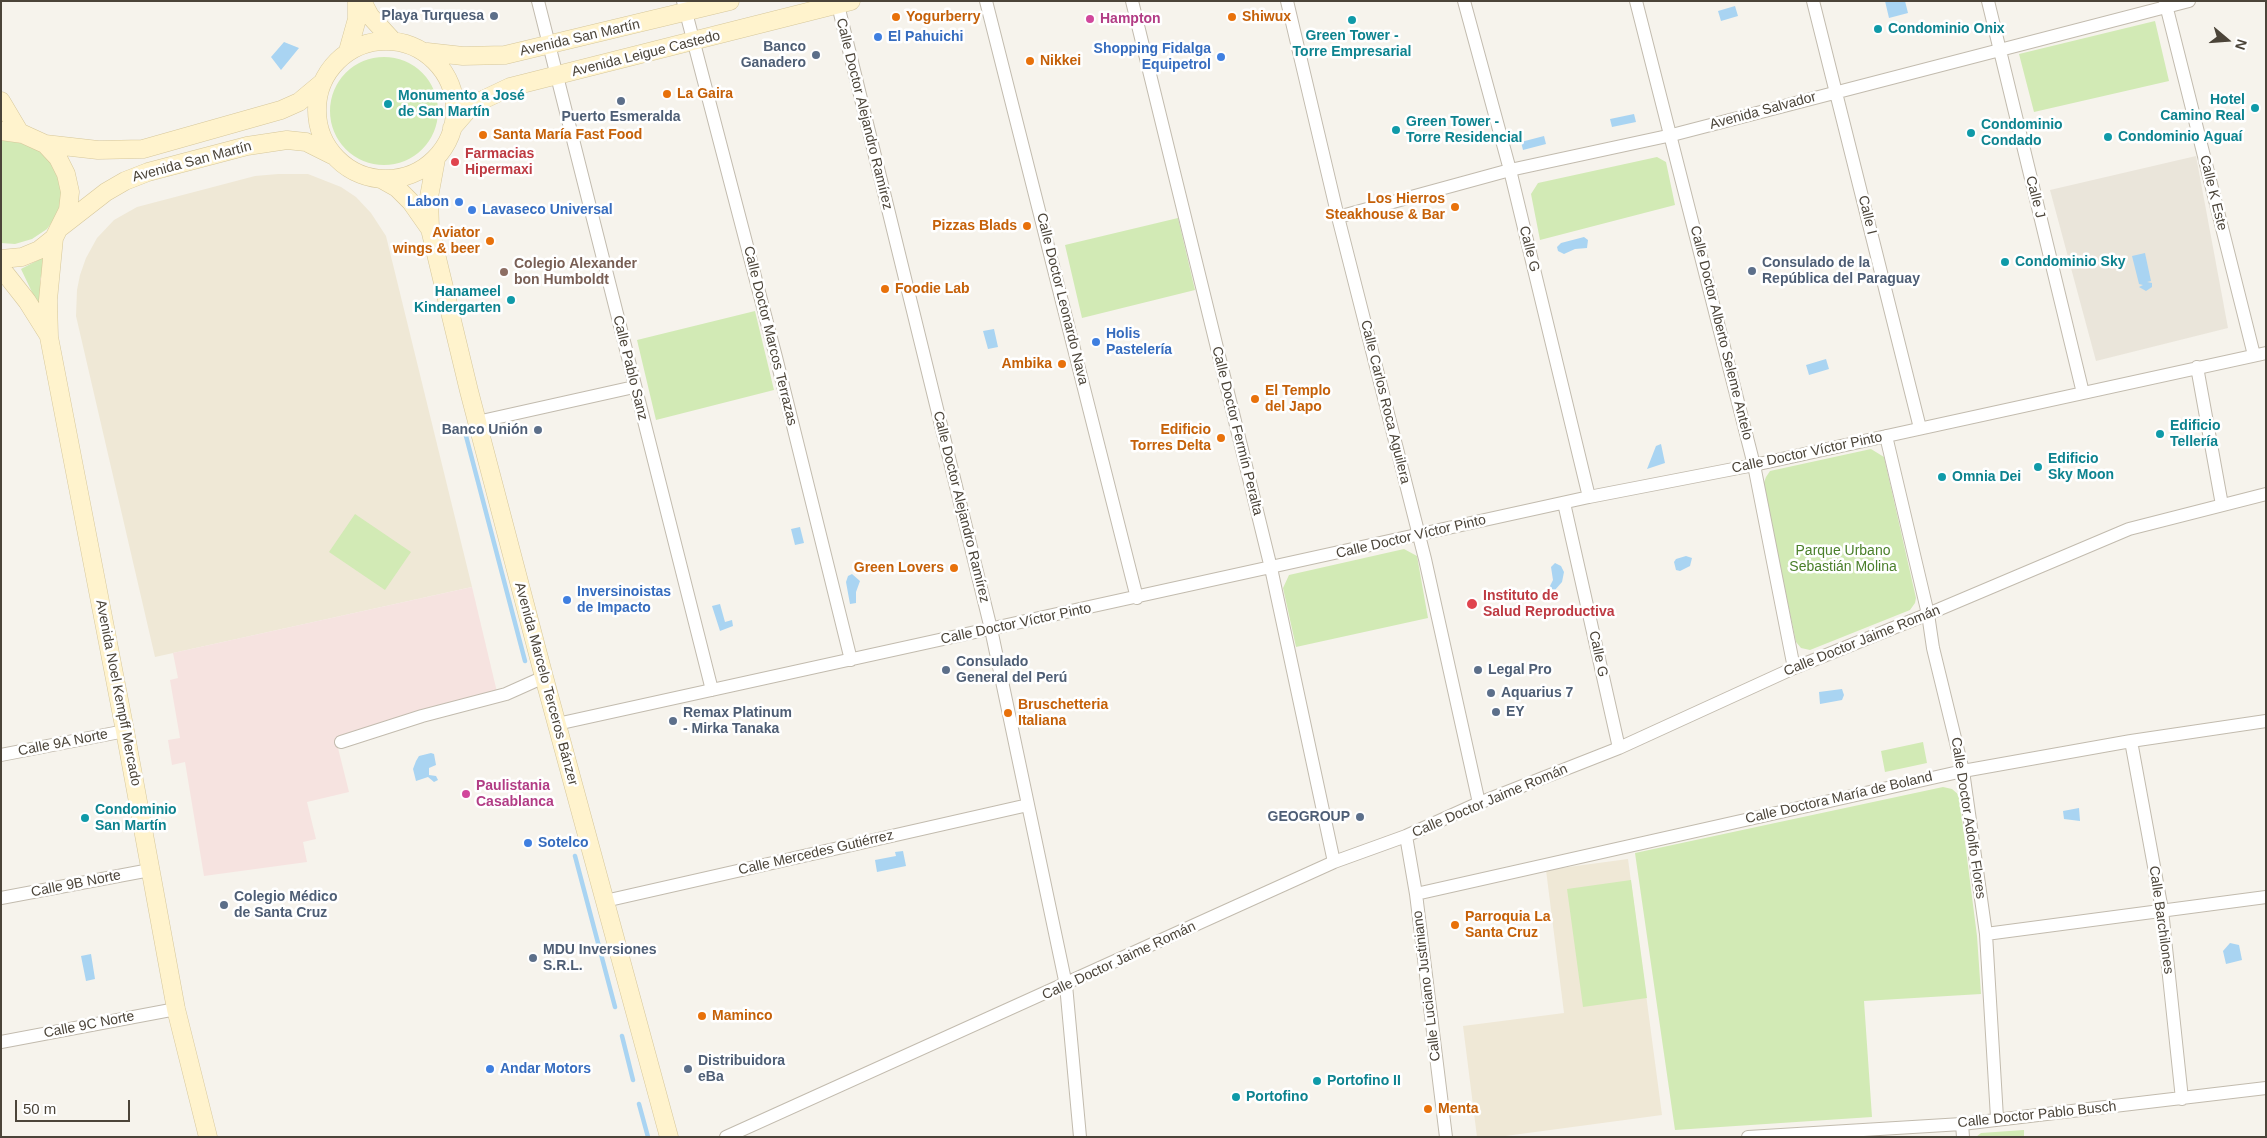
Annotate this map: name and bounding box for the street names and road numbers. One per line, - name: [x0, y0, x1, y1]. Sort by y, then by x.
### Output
- street label: Avenida San Martín: [518, 16, 642, 60]
- street label: Calle Doctor Alejandro Ramírez: [832, 16, 896, 212]
- street label: Avenida Leigue Castedo: [570, 27, 722, 81]
- street label: Avenida Salvador: [1708, 89, 1818, 133]
- street label: Avenida San Martín: [131, 138, 253, 186]
- street label: Calle K Este: [2196, 154, 2230, 232]
- street label: Calle J: [2022, 174, 2048, 220]
- street label: Calle I: [1854, 194, 1880, 236]
- street label: Calle Doctor Leonardo Nava: [1032, 211, 1092, 387]
- street label: Calle G: [1515, 224, 1543, 274]
- street label: Calle Doctor Alberto Seleme Antelo: [1686, 224, 1756, 442]
- street label: Calle Doctor Marcos Terrazas: [740, 245, 800, 427]
- street label: Calle Pablo Sanz: [609, 314, 651, 422]
- street label: Calle Carlos Roca Aguilera: [1357, 318, 1413, 486]
- street label: Calle Doctor Fermín Peralta: [1208, 345, 1266, 517]
- street label: Calle Doctor Alejandro Ramírez: [929, 409, 993, 605]
- street label: Calle Doctor Víctor Pinto: [1730, 429, 1884, 477]
- street label: Calle Doctor Víctor Pinto: [1334, 512, 1488, 562]
- street label: Avenida Marcelo Terceros Bánzer: [511, 580, 581, 788]
- street label: Avenida Noel Kempff Mercado: [92, 598, 144, 788]
- street label: Calle Doctor Víctor Pinto: [939, 600, 1093, 648]
- street label: Calle Doctor Jaime Román: [1781, 602, 1943, 680]
- street label: Calle G: [1585, 629, 1611, 679]
- street label: Calle 9A Norte: [17, 726, 109, 760]
- street label: Calle Doctor Adolfo Flores: [1947, 736, 1989, 900]
- street label: Calle Doctor Jaime Román: [1410, 761, 1570, 841]
- street label: Calle Doctora María de Boland: [1744, 768, 1934, 828]
- street label: Calle Mercedes Gutiérrez: [737, 827, 895, 879]
- street label: Calle Barchilones: [2145, 865, 2177, 975]
- street label: Calle 9B Norte: [30, 867, 122, 901]
- street label: Calle Luciano Justiniano: [1409, 910, 1445, 1062]
- street label: Calle Doctor Jaime Román: [1040, 918, 1198, 1004]
- street label: Calle 9C Norte: [42, 1008, 136, 1042]
- street label: Calle Doctor Pablo Busch: [1957, 1098, 2117, 1132]

